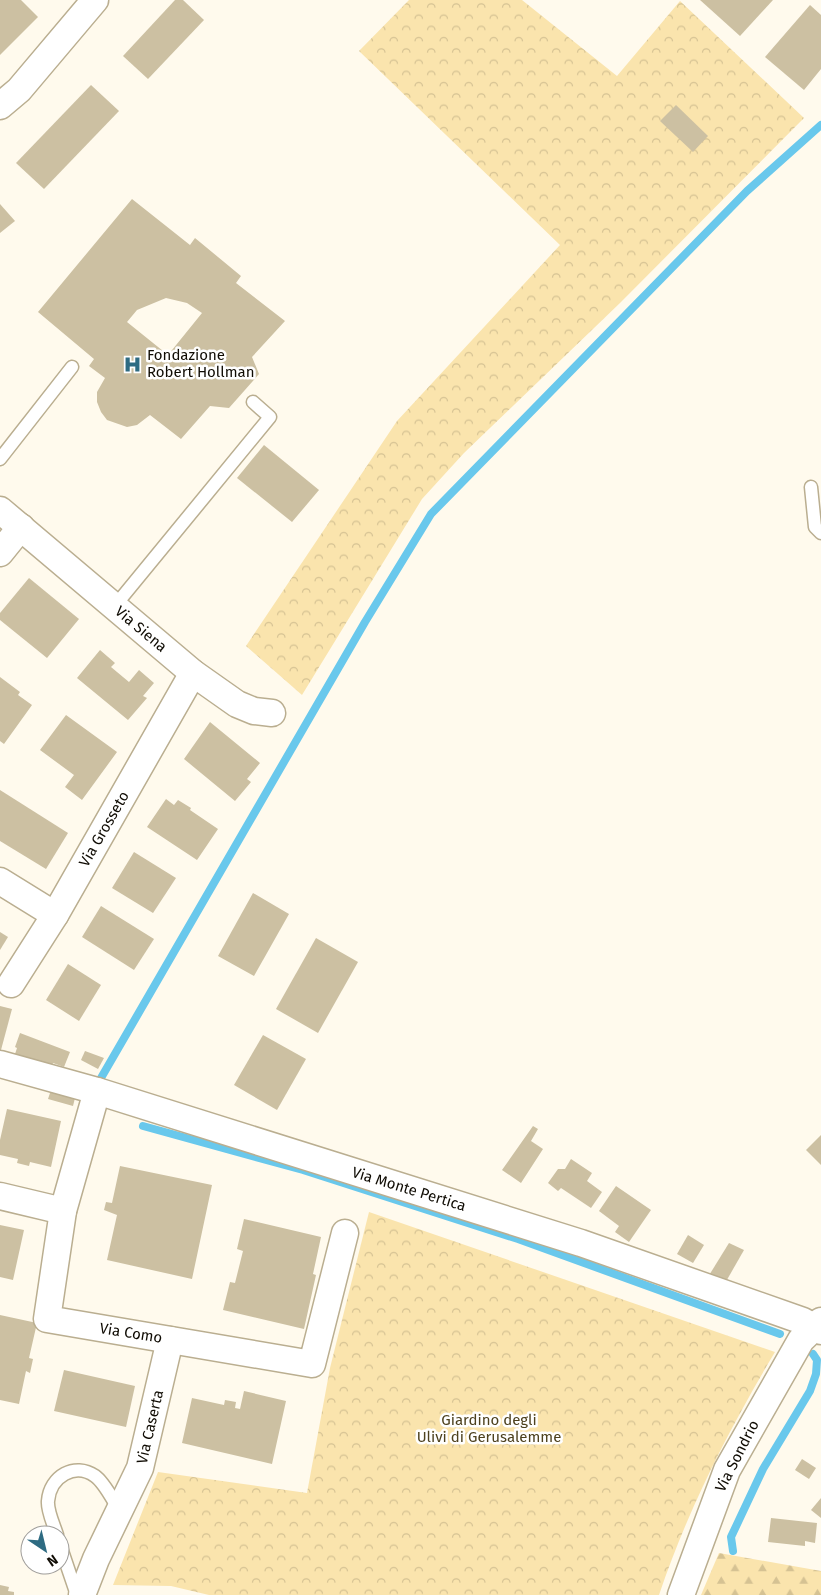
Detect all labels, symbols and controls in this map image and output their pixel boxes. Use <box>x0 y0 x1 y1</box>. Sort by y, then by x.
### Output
place label: Fondazione Robert Hollman <box>147 346 254 381</box>
hospital icon: Fondazione Robert Hollman <box>123 354 143 374</box>
street label: Via Siena <box>111 602 171 656</box>
street label: Via Grosseto <box>75 788 133 870</box>
street label: Via Monte Pertica <box>350 1163 468 1215</box>
street label: Via Como <box>98 1319 164 1347</box>
street label: Via Caserta <box>133 1388 167 1466</box>
park label: Giardino degli Ulivi di Gerusalemme <box>417 1411 561 1446</box>
street label: Via Sondrio <box>711 1417 763 1495</box>
north arrow <box>20 1525 70 1575</box>
text: N <box>43 1551 61 1570</box>

